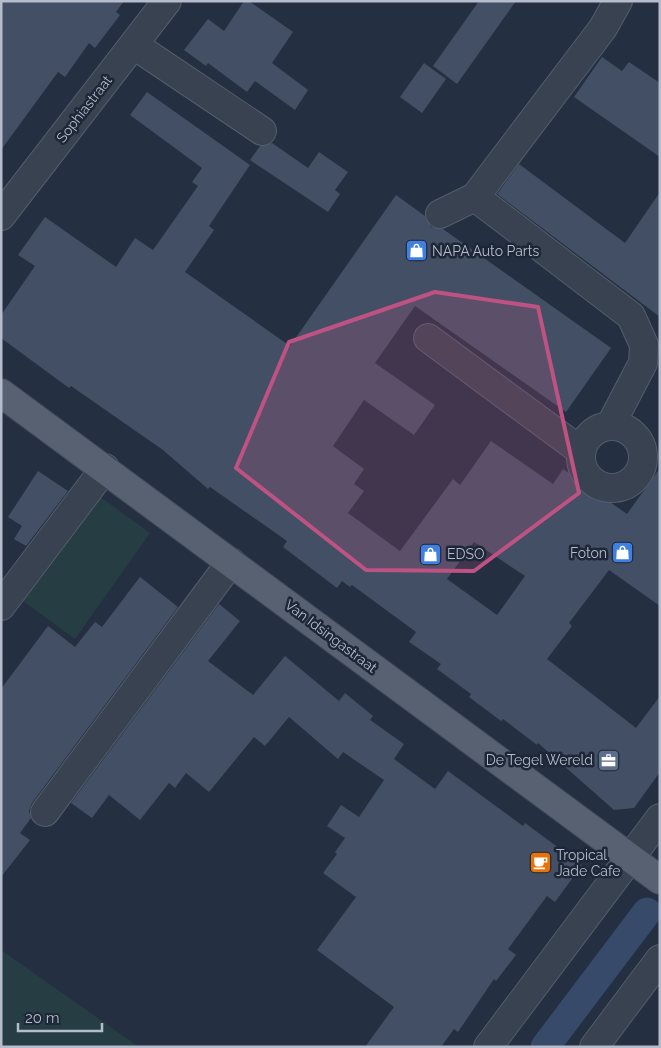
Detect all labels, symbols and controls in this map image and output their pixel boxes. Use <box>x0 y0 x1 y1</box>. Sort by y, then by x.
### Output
street label: Sophiastraat <box>53 72 115 146</box>
shop icon: NAPA Auto Parts <box>404 239 428 263</box>
place label: NAPA Auto Parts <box>432 243 539 259</box>
shop icon: Foton <box>611 541 635 565</box>
shop icon: EDSO <box>419 542 443 566</box>
place label: Foton <box>570 545 607 561</box>
place label: EDSO <box>447 546 485 562</box>
street label: Van Idsingastraat <box>282 596 380 676</box>
office icon: De Tegel Wereld <box>597 748 621 772</box>
place label: De Tegel Wereld <box>486 752 593 768</box>
place label: Tropical Jade Cafe <box>556 847 621 879</box>
cafe icon: Tropical Jade Cafe <box>528 851 552 875</box>
scale bar <box>18 1000 101 1032</box>
text: 20 m <box>25 1009 60 1027</box>

